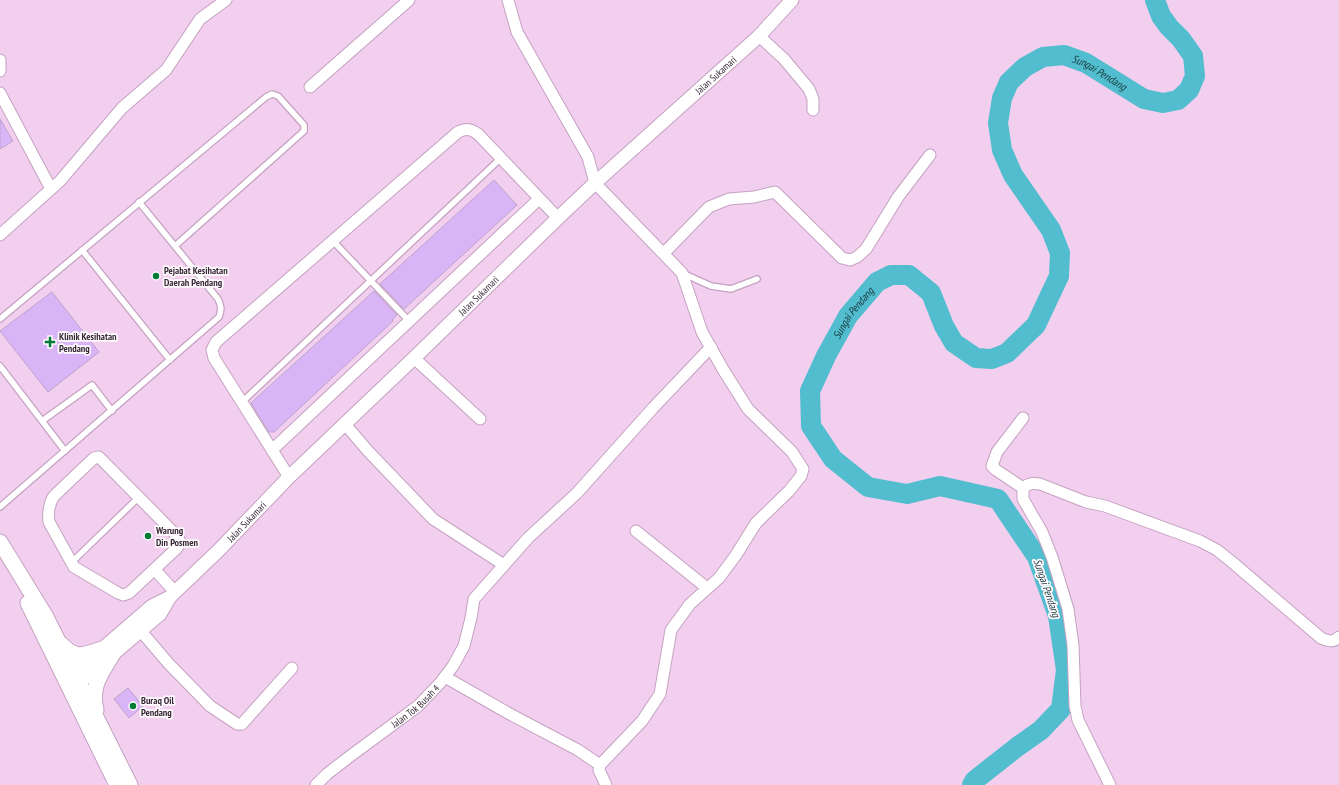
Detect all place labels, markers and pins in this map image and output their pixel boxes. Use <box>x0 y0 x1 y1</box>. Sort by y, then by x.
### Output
place label: Pejabat Kesihatan Daerah Pendang <box>164 264 228 289</box>
marker: Pejabat Kesihatan Daerah Pendang <box>151 271 161 281</box>
place label: Klinik Kesihatan Pendang <box>59 330 117 355</box>
marker: Klinik Kesihatan Pendang <box>44 336 56 348</box>
place label: Warung Din Posmen <box>155 524 198 549</box>
marker: Warung Din Posmen <box>143 531 153 541</box>
place label: Buraq Oil Pendang <box>141 694 175 719</box>
marker: Buraq Oil Pendang <box>128 701 138 711</box>

